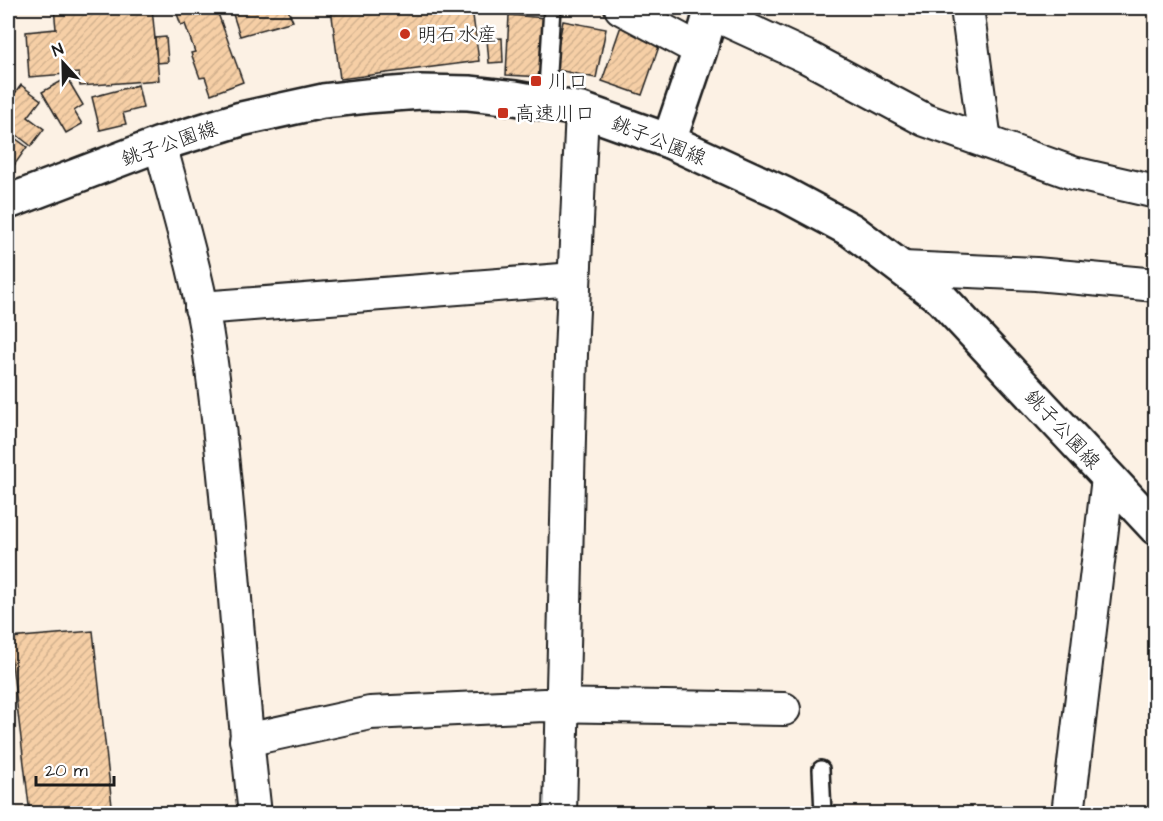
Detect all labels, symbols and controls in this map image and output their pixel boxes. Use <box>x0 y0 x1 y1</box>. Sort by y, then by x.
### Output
place label: 明石水産 <box>417 21 497 49</box>
marker: 明石水産 <box>398 27 412 41</box>
north arrow <box>33 33 93 93</box>
text: N <box>49 38 67 62</box>
place label: 川口 <box>548 68 588 96</box>
marker: 川口 <box>529 74 543 88</box>
place label: 高速川口 <box>515 100 595 128</box>
marker: 高速川口 <box>496 106 510 120</box>
street label: 銚子公園線 <box>607 109 710 173</box>
street label: 銚子公園線 <box>117 114 221 173</box>
street label: 銚子公園線 <box>1018 384 1107 476</box>
scale bar <box>36 749 114 787</box>
text: 20 m <box>45 758 88 783</box>

